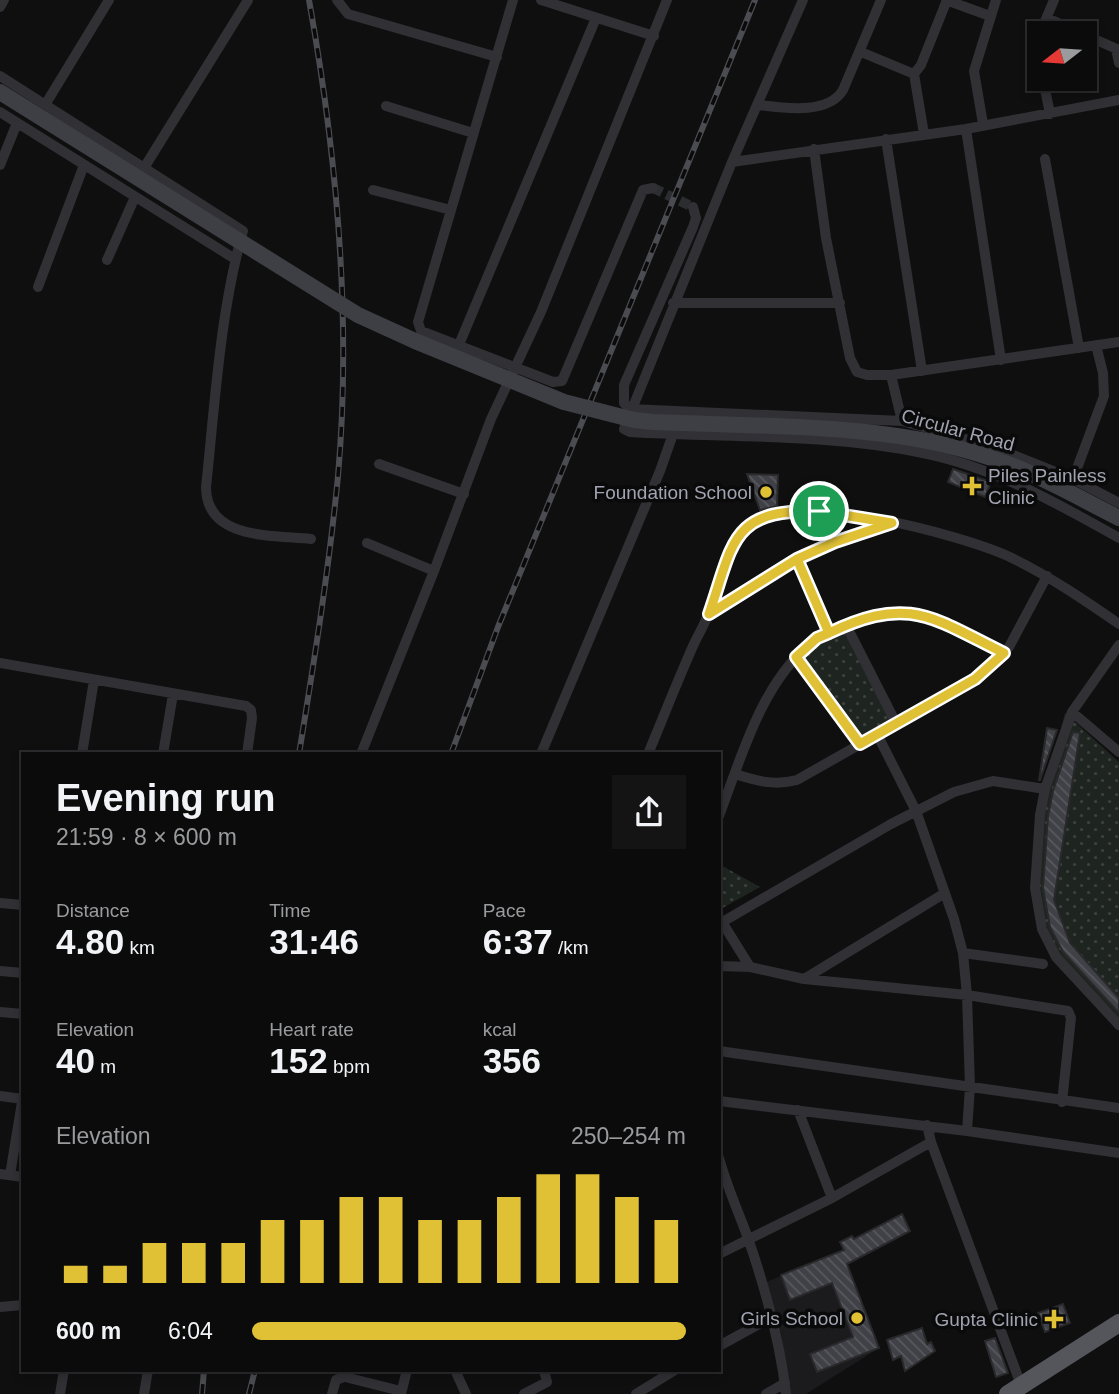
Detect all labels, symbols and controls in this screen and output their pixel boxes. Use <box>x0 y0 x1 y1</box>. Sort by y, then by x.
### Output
north arrow <box>1027 21 1097 91</box>
map controls <box>1027 21 1097 91</box>
street label: Circular Road <box>899 405 1017 455</box>
place label: Piles Painless Clinic <box>988 465 1106 508</box>
marker: Piles Painless Clinic <box>962 476 982 496</box>
pin <box>789 481 849 541</box>
place label: Foundation School <box>594 482 752 503</box>
marker: Foundation School <box>758 484 774 500</box>
icon: arrive <box>800 492 838 530</box>
button: share <box>612 775 686 849</box>
text: Evening run <box>56 777 276 819</box>
text: 21:59 · 8 × 600 m <box>56 824 237 850</box>
text: Distance <box>56 900 130 921</box>
text: Time <box>269 900 311 921</box>
text: Pace <box>483 900 526 921</box>
text: 4.80 <box>56 922 124 961</box>
text: 31:46 <box>269 922 359 961</box>
text: 6:37 <box>483 922 553 961</box>
text: km <box>124 937 155 958</box>
text: /km <box>553 937 589 958</box>
text: Elevation <box>56 1019 134 1040</box>
text: Heart rate <box>269 1019 354 1040</box>
text: kcal <box>483 1019 516 1040</box>
text: 40 <box>56 1041 95 1080</box>
text: 152 <box>269 1041 328 1080</box>
text: 356 <box>483 1041 541 1080</box>
text: m <box>95 1056 116 1077</box>
text: bpm <box>328 1056 370 1077</box>
text: Elevation <box>56 1123 151 1149</box>
text: 250–254 m <box>571 1123 686 1149</box>
place label: Girls School <box>741 1308 843 1329</box>
place label: Gupta Clinic <box>935 1309 1038 1330</box>
marker: Gupta Clinic <box>1044 1309 1064 1329</box>
marker: Girls School <box>849 1310 865 1326</box>
text: 600 m <box>56 1318 121 1344</box>
text: 6:04 <box>168 1318 213 1344</box>

